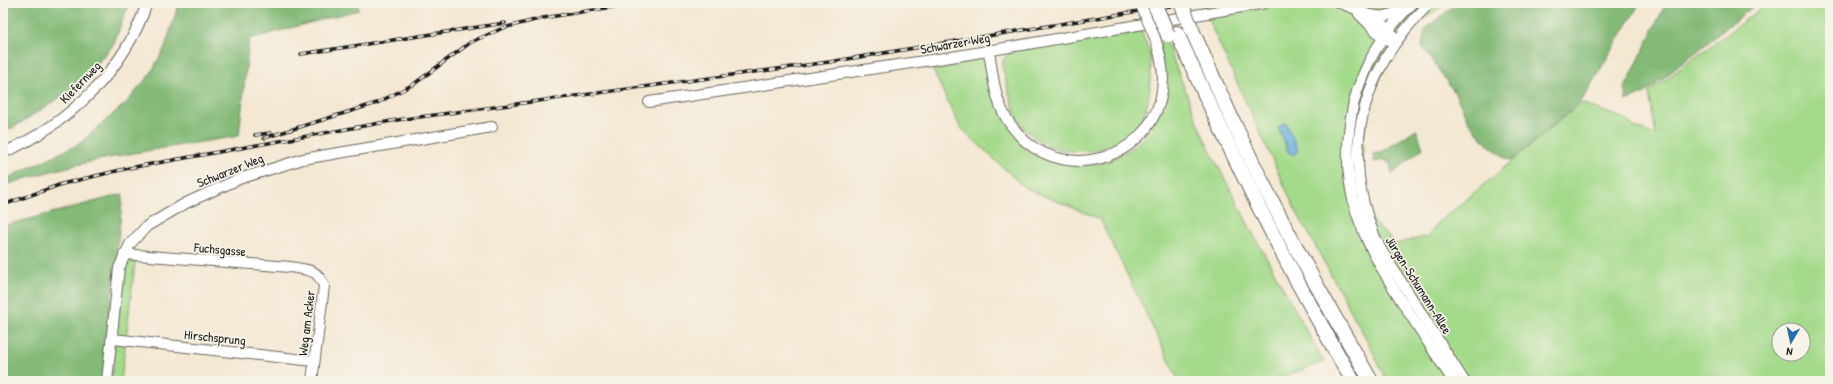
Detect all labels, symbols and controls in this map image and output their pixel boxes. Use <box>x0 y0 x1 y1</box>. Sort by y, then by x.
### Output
street label: Schwarzer Weg <box>919 28 991 58</box>
street label: Kiefernweg <box>55 57 105 107</box>
street label: Schwarzer Weg <box>194 148 266 192</box>
street label: Jürgen-Schumann-Allee <box>1382 233 1456 337</box>
street label: Fuchsgasse <box>192 238 247 260</box>
street label: Weg am Acker <box>293 289 319 357</box>
north arrow <box>1771 322 1811 362</box>
street label: Hirschsprung <box>183 325 247 349</box>
text: N <box>1785 344 1793 359</box>

